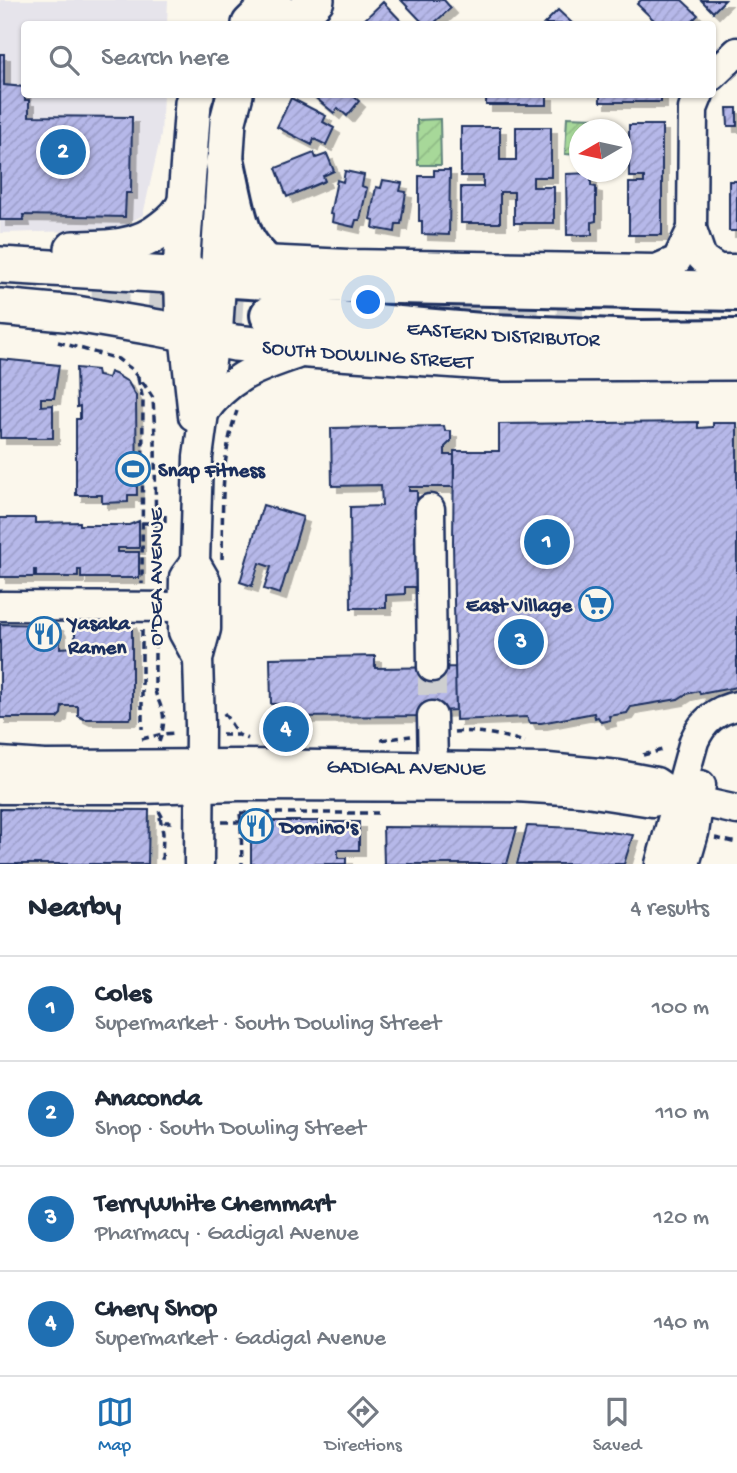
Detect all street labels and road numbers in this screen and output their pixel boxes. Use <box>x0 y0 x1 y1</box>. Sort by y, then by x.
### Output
street label: EASTERN DISTRIBUTOR <box>405 318 601 354</box>
street label: SOUTH DOWLING STREET <box>261 337 475 377</box>
street label: O'DEA AVENUE <box>146 507 171 646</box>
street label: GADIGAL AVENUE <box>326 756 486 783</box>

